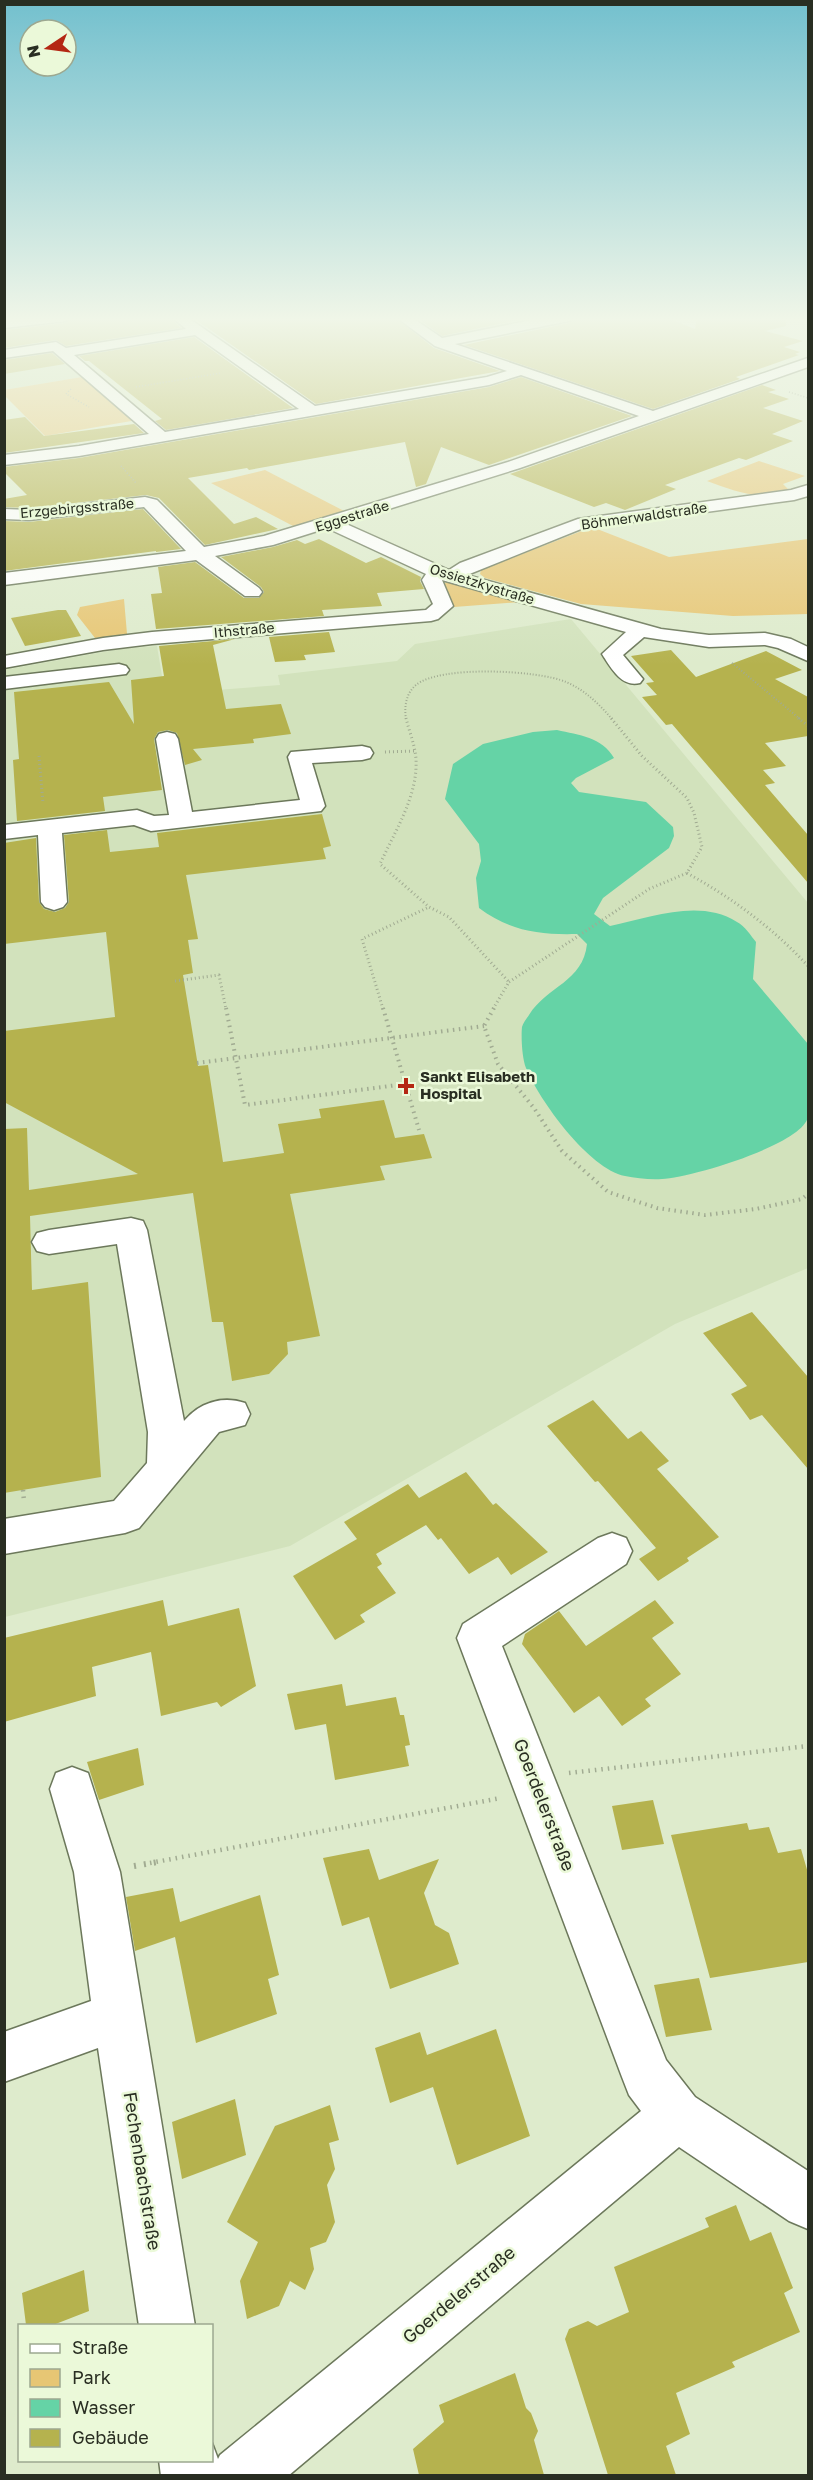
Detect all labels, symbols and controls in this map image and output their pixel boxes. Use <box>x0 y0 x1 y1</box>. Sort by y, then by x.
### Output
north arrow <box>18 18 78 78</box>
text: N <box>22 43 44 60</box>
street label: Erzgebirgsstraße <box>19 494 135 521</box>
street label: Eggestraße <box>313 496 391 535</box>
street label: Böhmerwaldstraße <box>580 498 708 533</box>
street label: Ossietzkystraße <box>428 560 537 608</box>
street label: Ithstraße <box>213 618 275 641</box>
place label: Sankt Elisabeth Hospital <box>420 1067 535 1102</box>
marker: Sankt Elisabeth Hospital <box>397 1077 415 1095</box>
street label: Goerdelerstraße <box>510 1735 580 1874</box>
street label: Fechenbachstraße <box>120 2090 166 2252</box>
street label: Goerdelerstraße <box>398 2241 519 2348</box>
legend <box>18 2324 213 2462</box>
text: Straße <box>72 2336 128 2358</box>
text: Park <box>72 2366 111 2388</box>
text: Wasser <box>72 2396 135 2418</box>
text: Gebäude <box>72 2426 149 2448</box>

